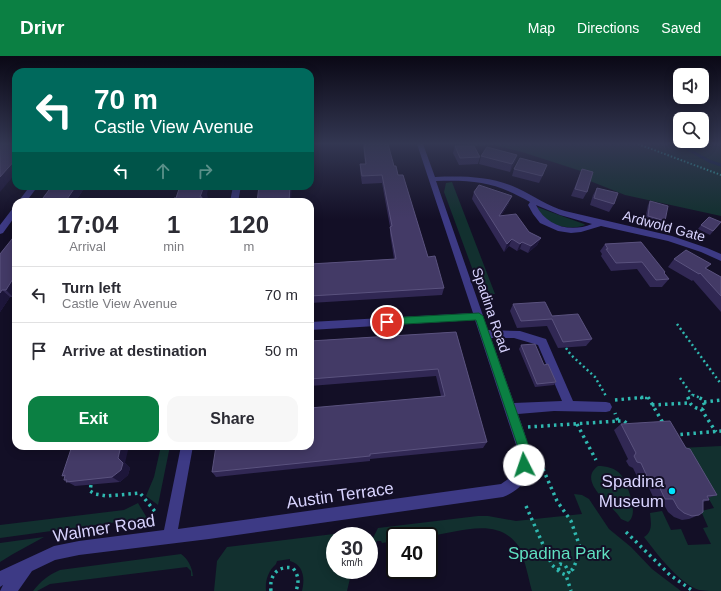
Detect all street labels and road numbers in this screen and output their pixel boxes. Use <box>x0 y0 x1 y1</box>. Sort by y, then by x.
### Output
street label: Ardwold Gate <box>621 207 707 245</box>
street label: Spadina Road <box>469 265 513 355</box>
street label: Austin Terrace <box>285 479 395 512</box>
street label: Walmer Road <box>52 511 157 546</box>

